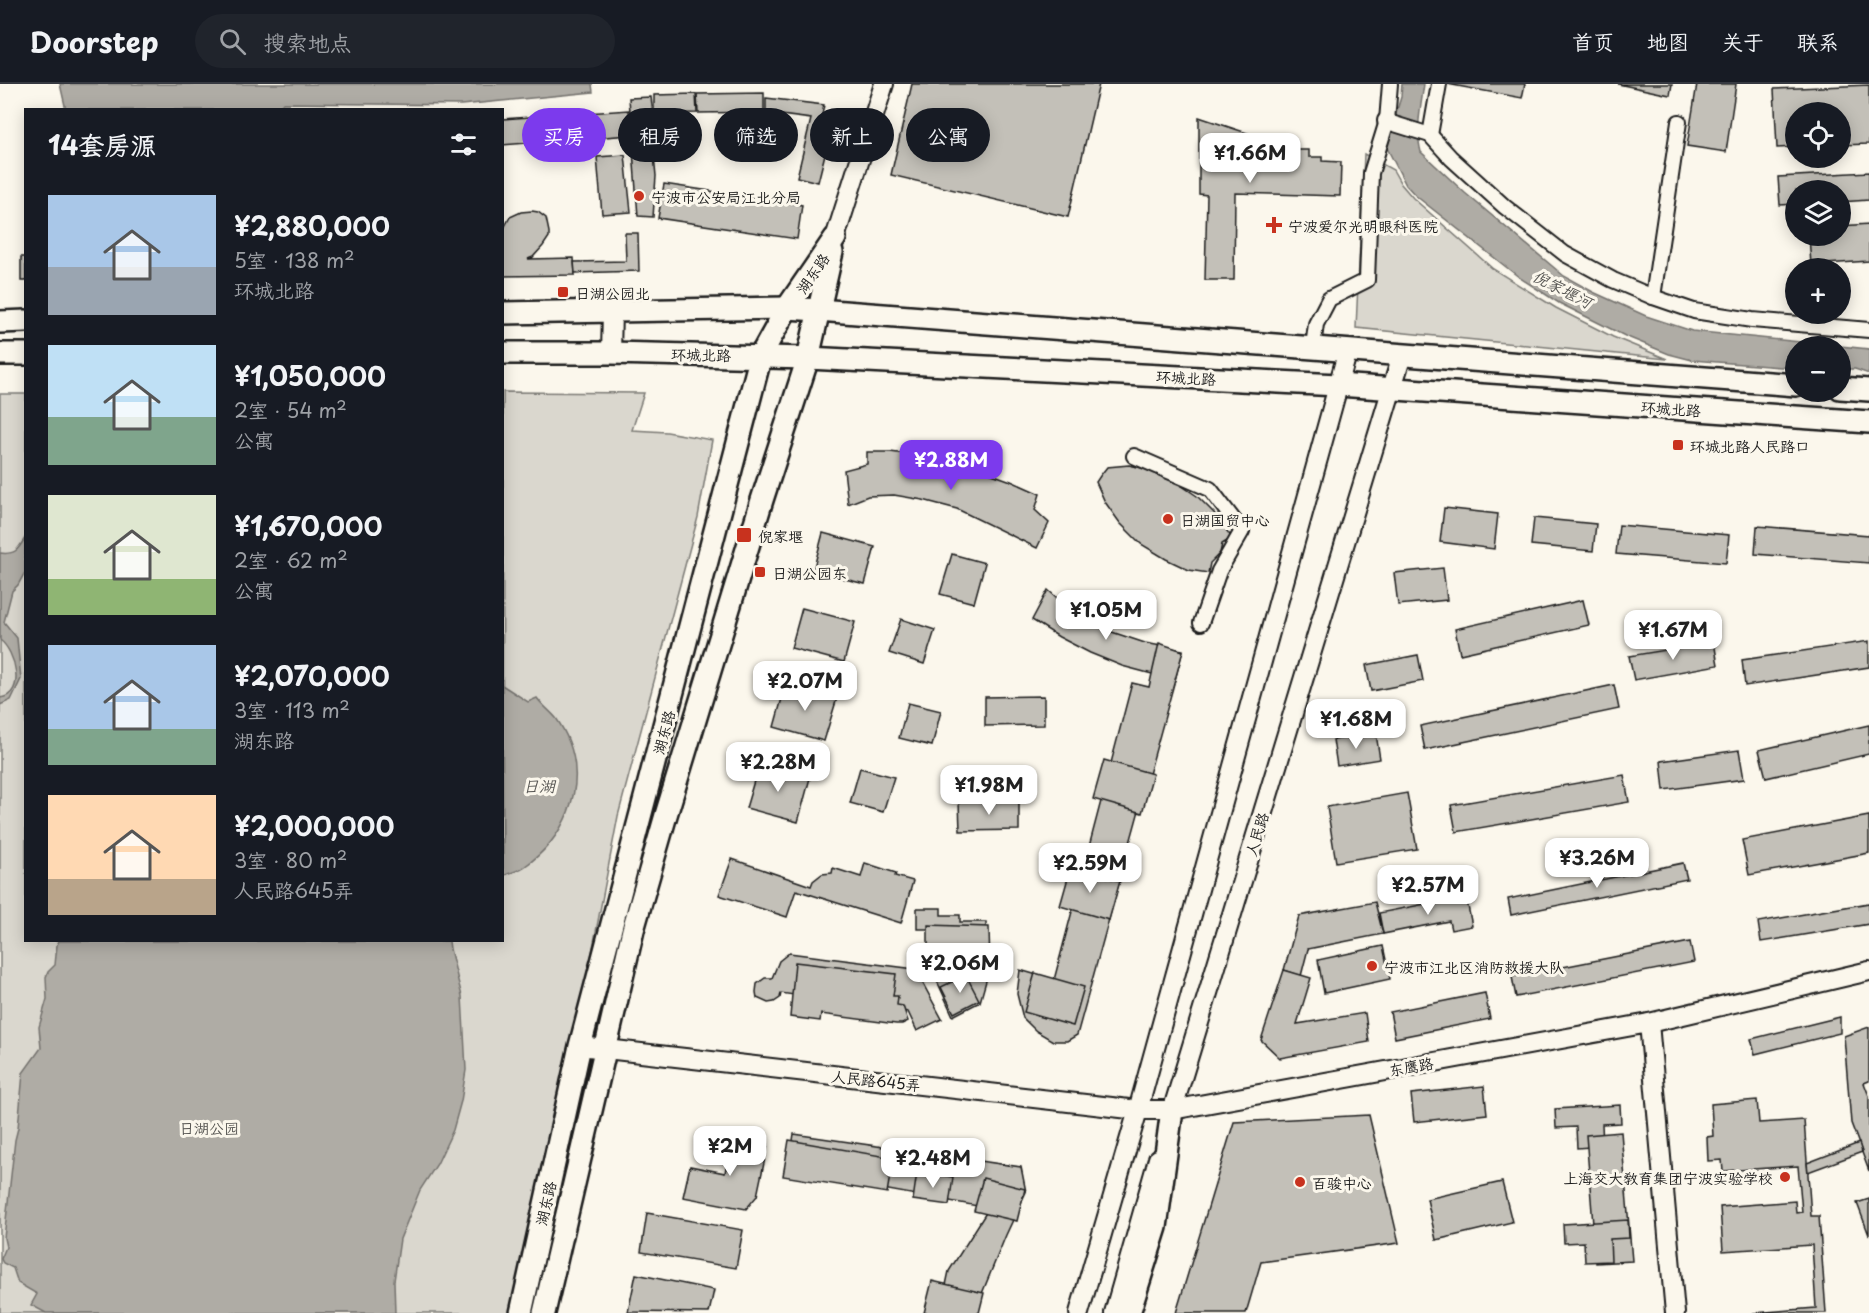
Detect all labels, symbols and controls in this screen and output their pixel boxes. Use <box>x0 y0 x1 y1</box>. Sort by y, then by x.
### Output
search box <box>195 14 615 68</box>
text: Doorstep <box>30 20 159 63</box>
icon: search <box>216 25 249 58</box>
text: 搜索地点 <box>264 25 352 58</box>
text: 首页 <box>1572 25 1614 57</box>
text: 地图 <box>1647 25 1689 57</box>
text: 关于 <box>1722 25 1764 57</box>
text: 联系 <box>1797 25 1839 57</box>
map controls <box>1785 102 1851 402</box>
button: locate <box>1785 102 1851 168</box>
chip: 买房 <box>522 108 606 162</box>
chip: 租房 <box>618 108 702 162</box>
chip: 筛选 <box>714 108 798 162</box>
chip: 新上 <box>810 108 894 162</box>
chip: 公寓 <box>906 108 990 162</box>
text: 14套房源 <box>48 125 156 164</box>
icon: filters <box>447 128 480 161</box>
pin: ¥1.66M <box>1201 133 1299 184</box>
text: ¥1.66M <box>1214 137 1286 167</box>
button: layers <box>1785 180 1851 246</box>
place label: 宁波市公安局江北分局 <box>651 185 801 208</box>
marker: 宁波市公安局江北分局 <box>632 189 646 203</box>
text: ¥2,880,000 <box>234 206 390 245</box>
place label: 宁波爱尔光明眼科医院 <box>1288 214 1438 237</box>
marker: 宁波爱尔光明眼科医院 <box>1265 216 1283 234</box>
icon: home <box>96 219 168 291</box>
text: 5室 · 138 m² <box>234 245 354 275</box>
street label: 湖东路 <box>790 248 834 298</box>
button: + <box>1785 258 1851 324</box>
water label: 倪家堰河 <box>1529 263 1600 315</box>
text: 环城北路 <box>234 275 314 305</box>
place label: 日湖公园北 <box>575 281 650 304</box>
marker: 日湖公园北 <box>556 285 570 299</box>
button: − <box>1785 336 1851 402</box>
street label: 环城北路 <box>671 342 731 366</box>
text: ¥1,050,000 <box>234 356 386 395</box>
street label: 环城北路 <box>1155 364 1217 390</box>
icon: home <box>96 369 168 441</box>
street label: 环城北路 <box>1640 394 1702 422</box>
text: 2室 · 54 m² <box>234 395 347 425</box>
text: 公寓 <box>234 425 274 455</box>
place label: 环城北路人民路口 <box>1690 434 1810 457</box>
marker: 环城北路人民路口 <box>1671 438 1685 452</box>
pin: ¥2.88M <box>902 440 1000 491</box>
text: ¥2.88M <box>914 444 988 474</box>
text: ¥1,670,000 <box>234 506 382 545</box>
place label: 日湖国贸中心 <box>1180 508 1270 531</box>
marker: 日湖国贸中心 <box>1161 512 1175 526</box>
icon: home <box>96 519 168 591</box>
place label: 倪家堰 <box>758 524 803 547</box>
marker: 倪家堰 <box>735 526 753 544</box>
text: 2室 · 62 m² <box>234 545 348 575</box>
place label: 日湖公园东 <box>772 561 847 584</box>
marker: 日湖公园东 <box>753 565 767 579</box>
text: 公寓 <box>234 575 274 605</box>
pin: ¥1.05M <box>1057 590 1155 641</box>
text: ¥1.05M <box>1070 594 1142 624</box>
pin: ¥1.67M <box>1624 610 1722 661</box>
text: ¥1.67M <box>1638 614 1708 644</box>
text: ¥2,070,000 <box>234 656 390 695</box>
pin: ¥2.07M <box>756 661 854 712</box>
text: ¥2.07M <box>767 665 843 695</box>
icon: home <box>96 669 168 741</box>
text: 3室 · 113 m² <box>234 695 350 725</box>
pin: ¥1.68M <box>1307 699 1405 750</box>
text: ¥1.68M <box>1320 703 1392 733</box>
street label: 湖东路 <box>646 707 680 757</box>
text: 湖东路 <box>234 725 294 755</box>
pin: ¥2.28M <box>729 742 827 793</box>
text: ¥2.28M <box>740 746 816 776</box>
pin: ¥1.98M <box>940 765 1038 816</box>
text: ¥1.98M <box>954 769 1024 799</box>
water label: 日湖 <box>523 773 557 797</box>
text: ¥2,000,000 <box>234 806 394 845</box>
street label: 人民路 <box>1238 809 1274 859</box>
icon: home <box>96 819 168 891</box>
pin: ¥3.26M <box>1548 838 1646 889</box>
text: ¥3.26M <box>1559 842 1635 872</box>
pin: ¥2.59M <box>1041 843 1139 894</box>
text: 3室 · 80 m² <box>234 845 347 875</box>
text: ¥2.59M <box>1053 847 1127 877</box>
pin: ¥2.57M <box>1379 865 1477 916</box>
text: ¥2.57M <box>1391 869 1465 899</box>
text: 人民路645弄 <box>234 875 354 905</box>
pin: ¥2.06M <box>911 943 1009 994</box>
text: ¥2.06M <box>920 947 1000 977</box>
place label: 宁波市江北区消防救援大队 <box>1384 955 1564 978</box>
marker: 宁波市江北区消防救援大队 <box>1365 959 1379 973</box>
street label: 东鹰路 <box>1387 1051 1435 1081</box>
street label: 人民路645弄 <box>830 1064 922 1096</box>
park label: 日湖公园 <box>179 1116 239 1139</box>
pin: ¥2M <box>701 1126 759 1177</box>
text: ¥2M <box>707 1130 753 1160</box>
pin: ¥2.48M <box>884 1138 982 1189</box>
text: ¥2.48M <box>895 1142 971 1172</box>
place label: 上海交大教育集团宁波实验学校 <box>1563 1166 1773 1189</box>
marker: 上海交大教育集团宁波实验学校 <box>1778 1170 1792 1184</box>
place label: 百骏中心 <box>1312 1171 1372 1194</box>
marker: 百骏中心 <box>1293 1175 1307 1189</box>
street label: 湖东路 <box>529 1178 561 1228</box>

